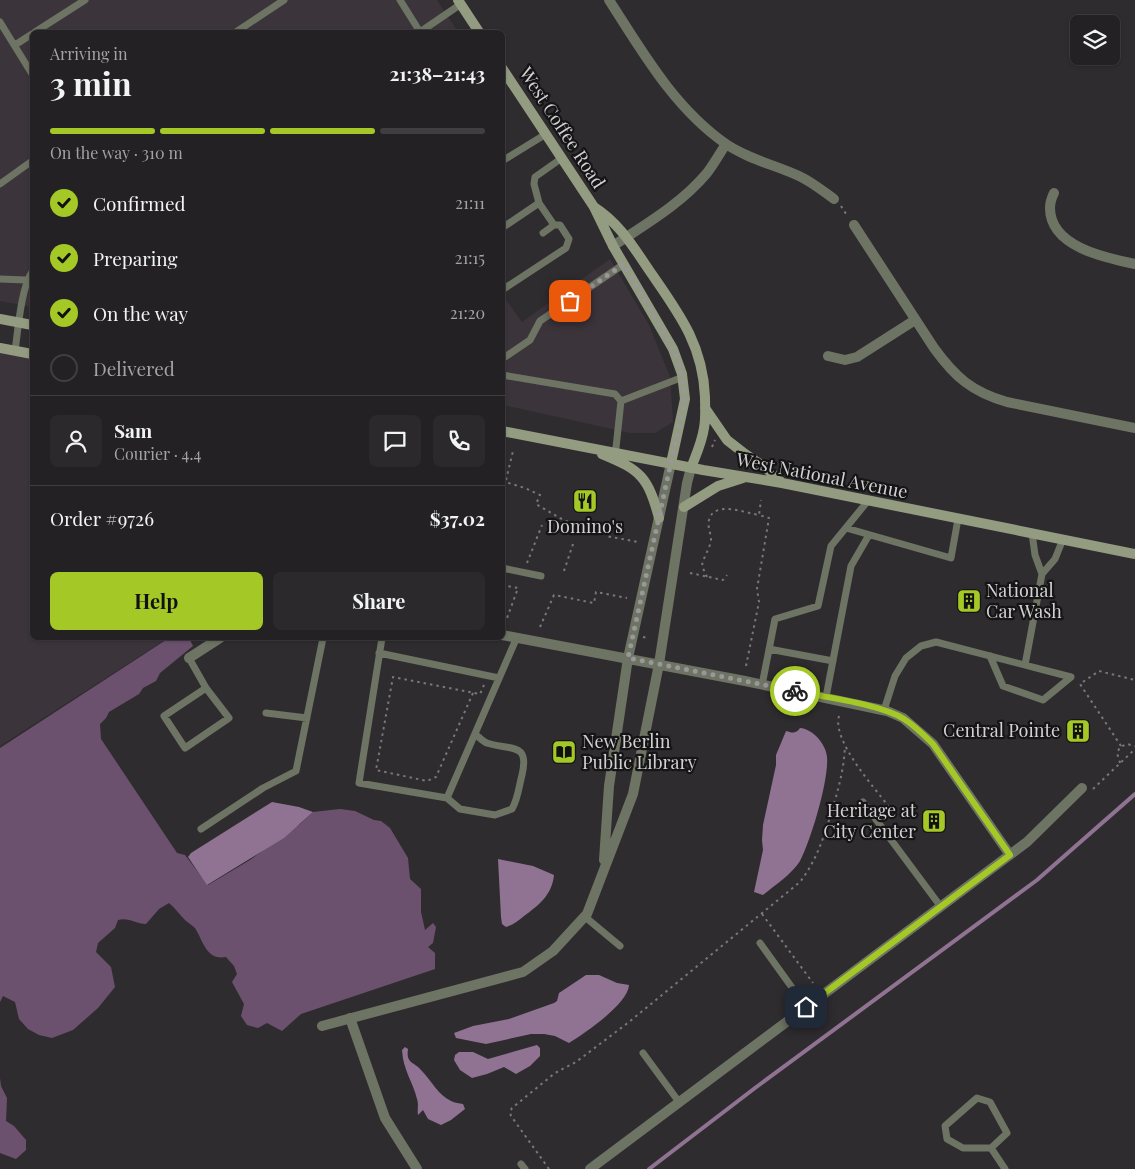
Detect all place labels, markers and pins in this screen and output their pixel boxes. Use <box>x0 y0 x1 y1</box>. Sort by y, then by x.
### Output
pin <box>549 280 591 322</box>
restaurant icon: Domino's <box>572 488 598 514</box>
place label: Domino's <box>547 514 623 538</box>
place label: National Car Wash <box>986 578 1062 623</box>
building icon: National Car Wash <box>956 588 982 614</box>
place label: Central Pointe <box>943 718 1060 742</box>
building icon: Central Pointe <box>1065 718 1091 744</box>
place label: New Berlin Public Library <box>582 729 697 774</box>
library icon: New Berlin Public Library <box>551 739 577 765</box>
place label: Heritage at City Center <box>823 798 917 843</box>
building icon: Heritage at City Center <box>921 808 947 834</box>
pin <box>785 986 827 1028</box>

